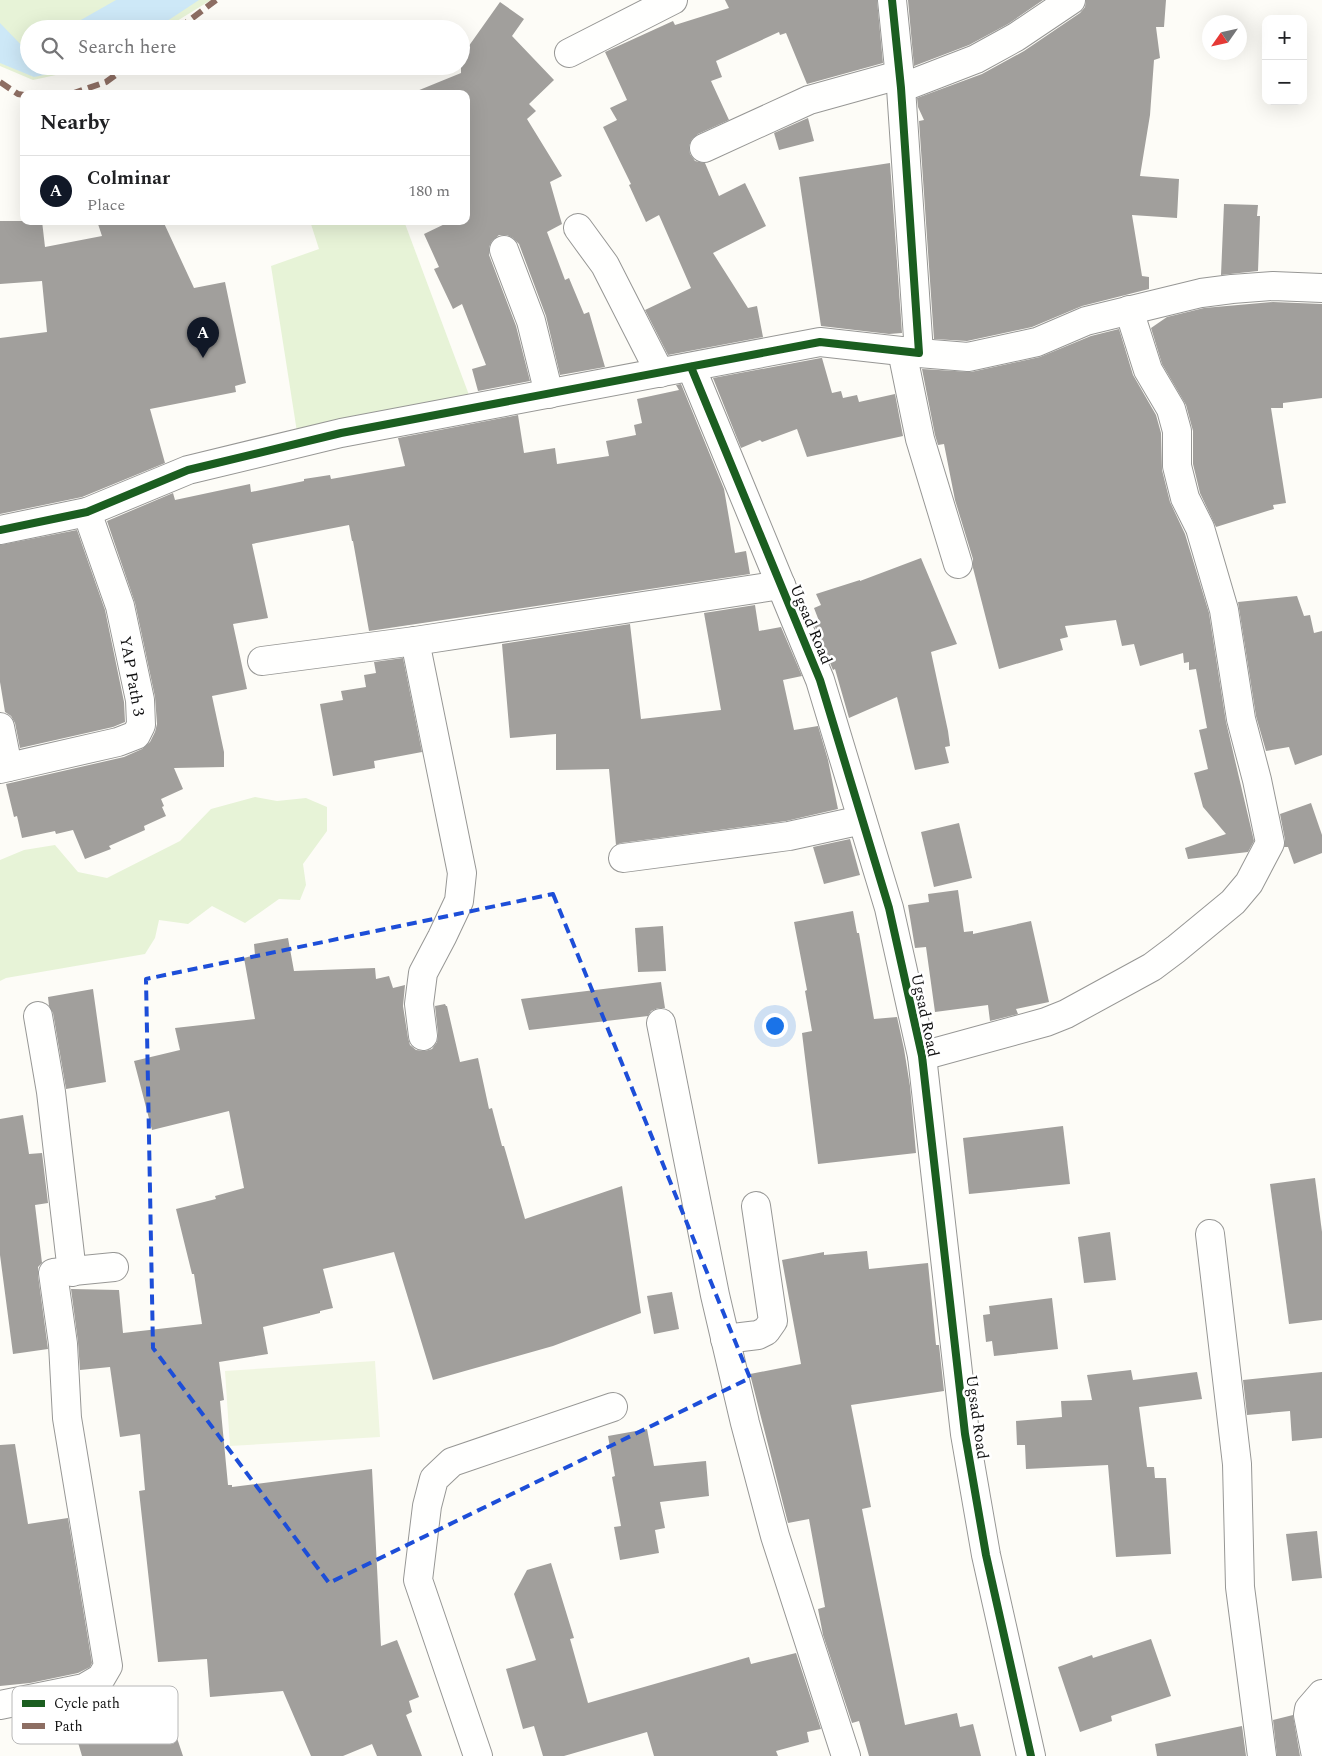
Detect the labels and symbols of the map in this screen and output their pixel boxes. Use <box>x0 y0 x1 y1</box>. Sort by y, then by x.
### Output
north arrow <box>1202 15 1247 60</box>
pin: A <box>187 317 219 358</box>
street label: Ugsad Road <box>783 581 839 668</box>
street label: YAP Path 3 <box>113 634 151 718</box>
street label: Ugsad Road <box>904 971 946 1059</box>
your location <box>762 1013 788 1039</box>
street label: Ugsad Road <box>959 1373 995 1461</box>
legend <box>12 1686 178 1744</box>
text: Cycle path <box>54 1693 120 1714</box>
text: Path <box>54 1716 83 1737</box>

